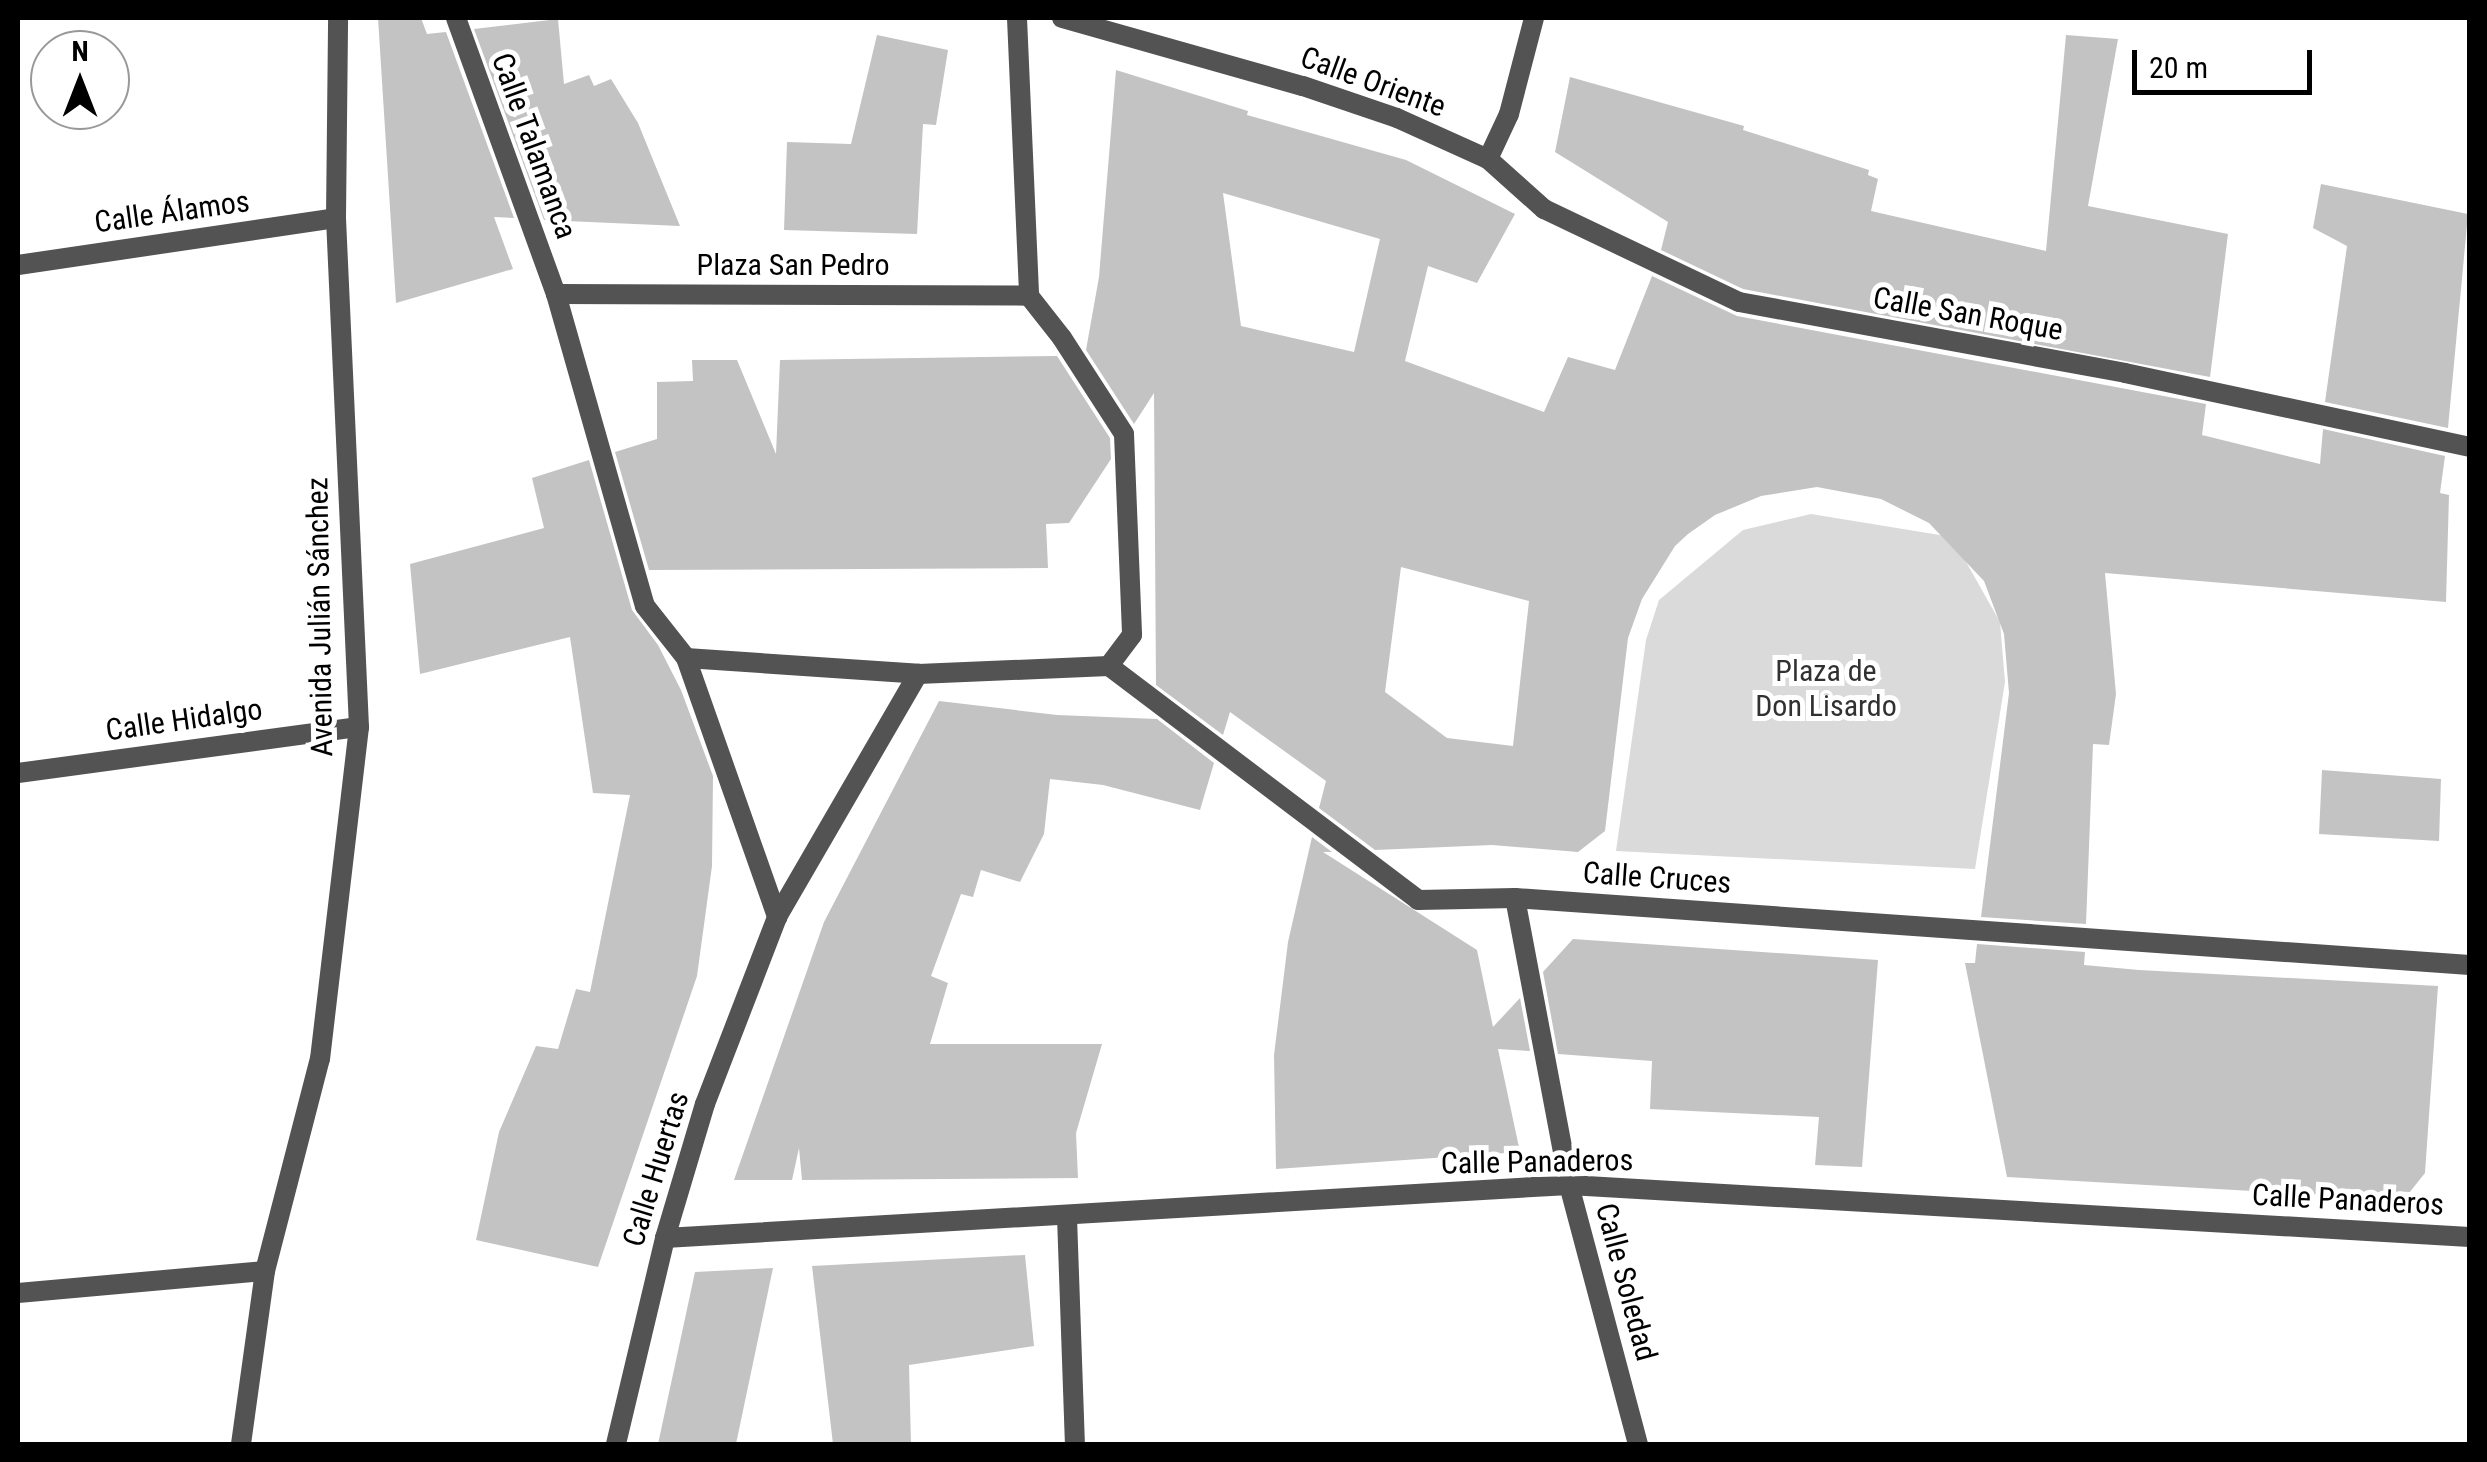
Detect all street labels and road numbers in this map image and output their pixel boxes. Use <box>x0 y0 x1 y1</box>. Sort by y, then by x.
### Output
street label: Calle Oriente <box>1296 39 1450 125</box>
street label: Calle Talamanca <box>484 48 584 244</box>
street label: Calle Álamos <box>92 183 252 241</box>
street label: Plaza San Pedro <box>697 247 889 283</box>
street label: Calle San Roque <box>1870 280 2066 348</box>
street label: Avenida Julián Sánchez <box>300 477 340 757</box>
street label: Calle Hidalgo <box>103 691 265 749</box>
street label: Calle Cruces <box>1582 855 1732 901</box>
street label: Calle Huertas <box>615 1087 697 1251</box>
street label: Calle Panaderos <box>1441 1142 1633 1182</box>
street label: Calle Panaderos <box>2251 1177 2445 1223</box>
street label: Calle Soledad <box>1588 1199 1664 1365</box>

